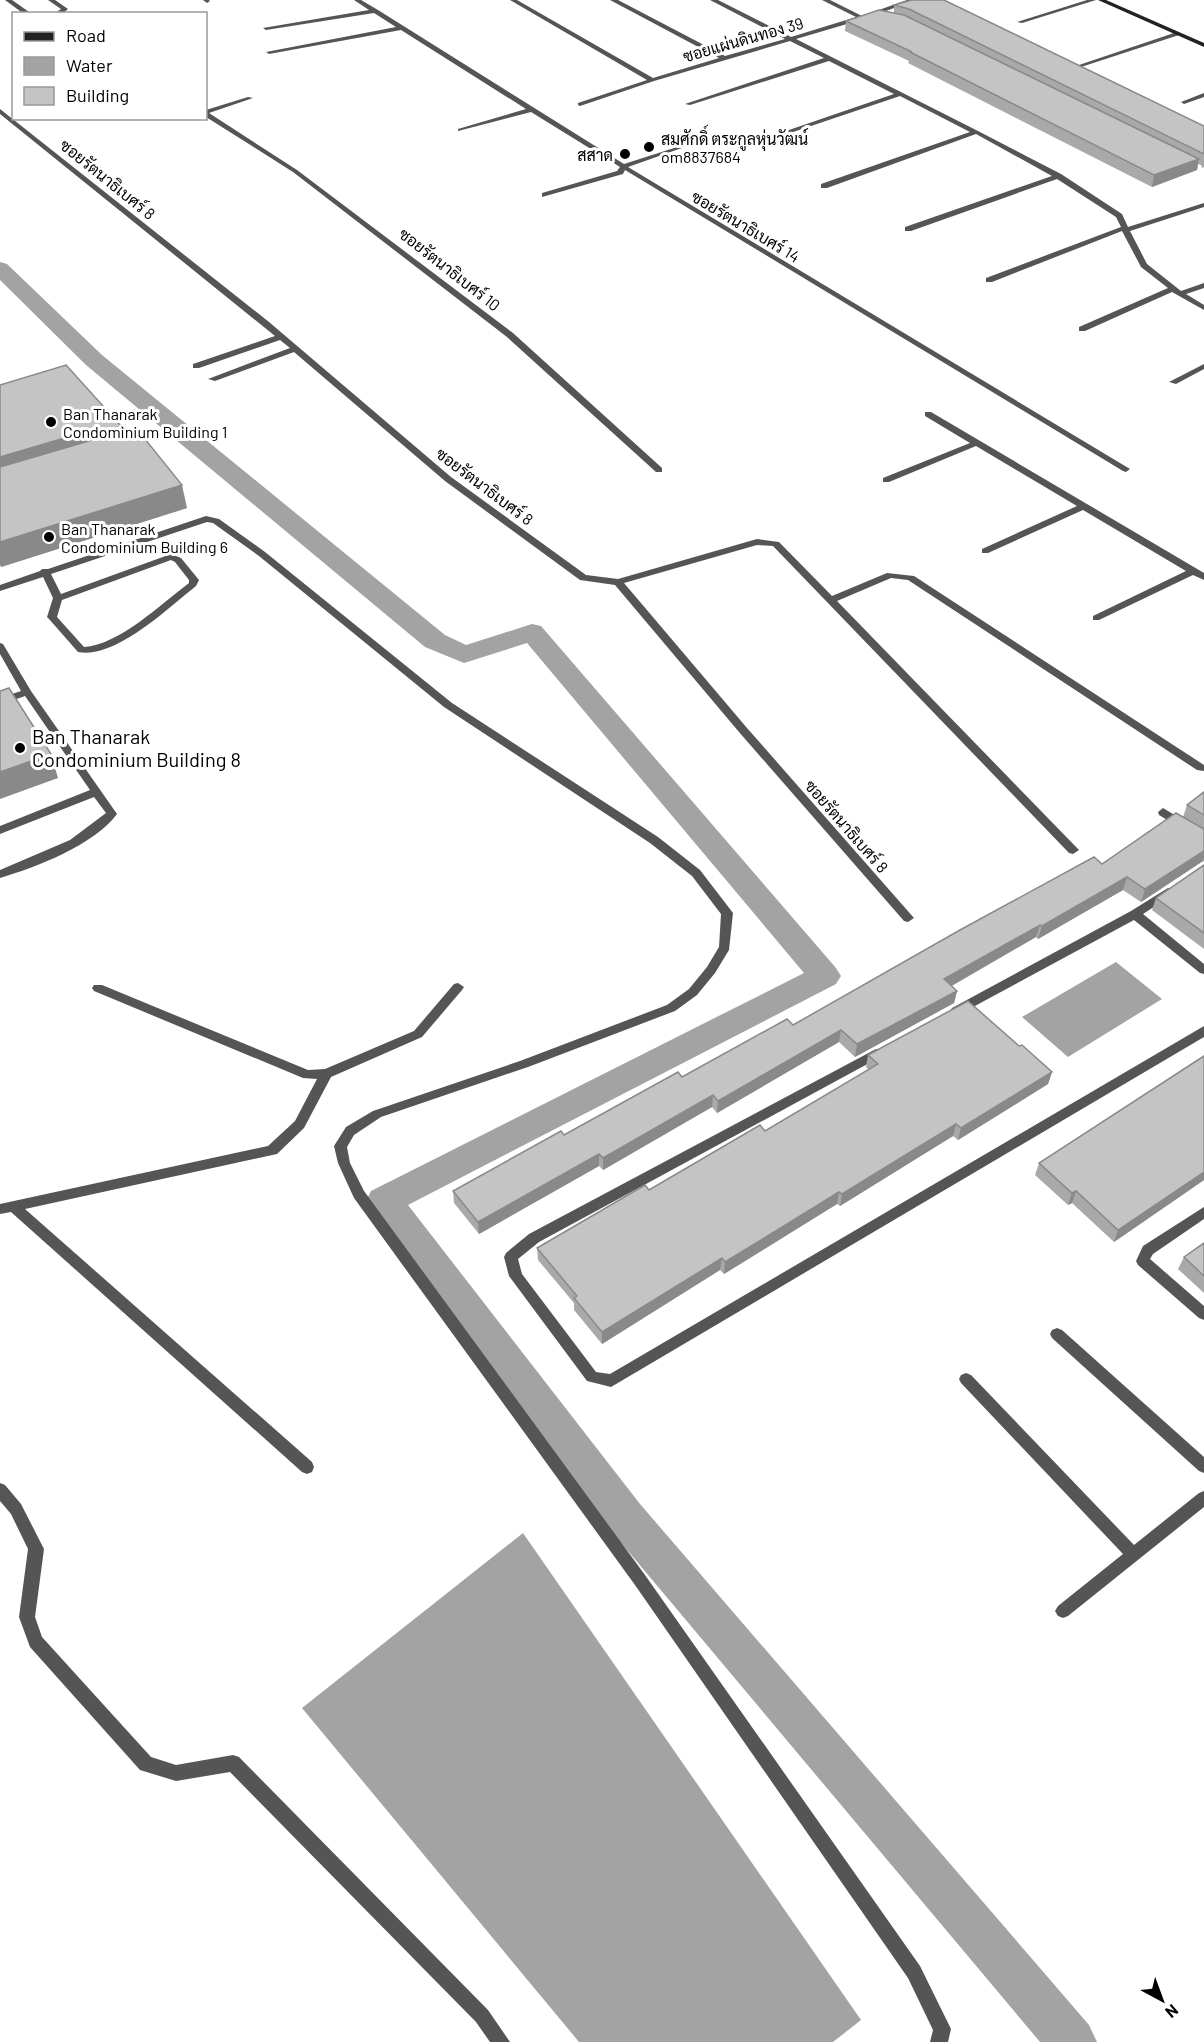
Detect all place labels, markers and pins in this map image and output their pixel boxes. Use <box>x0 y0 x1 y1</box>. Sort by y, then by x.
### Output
place label: สมศักดิ์ ตระกูลหุ่นวัฒน์ om8837684 <box>661 124 808 166</box>
marker: สมศักดิ์ ตระกูลหุ่นวัฒน์ om8837684 <box>642 140 656 154</box>
place label: สสาด <box>577 145 613 164</box>
marker: สสาด <box>618 147 632 161</box>
place label: Ban Thanarak Condominium Building 1 <box>63 404 227 441</box>
marker: Ban Thanarak Condominium Building 1 <box>44 415 58 429</box>
place label: Ban Thanarak Condominium Building 6 <box>61 519 228 556</box>
marker: Ban Thanarak Condominium Building 6 <box>42 530 56 544</box>
place label: Ban Thanarak Condominium Building 8 <box>32 724 241 771</box>
marker: Ban Thanarak Condominium Building 8 <box>13 741 27 755</box>

